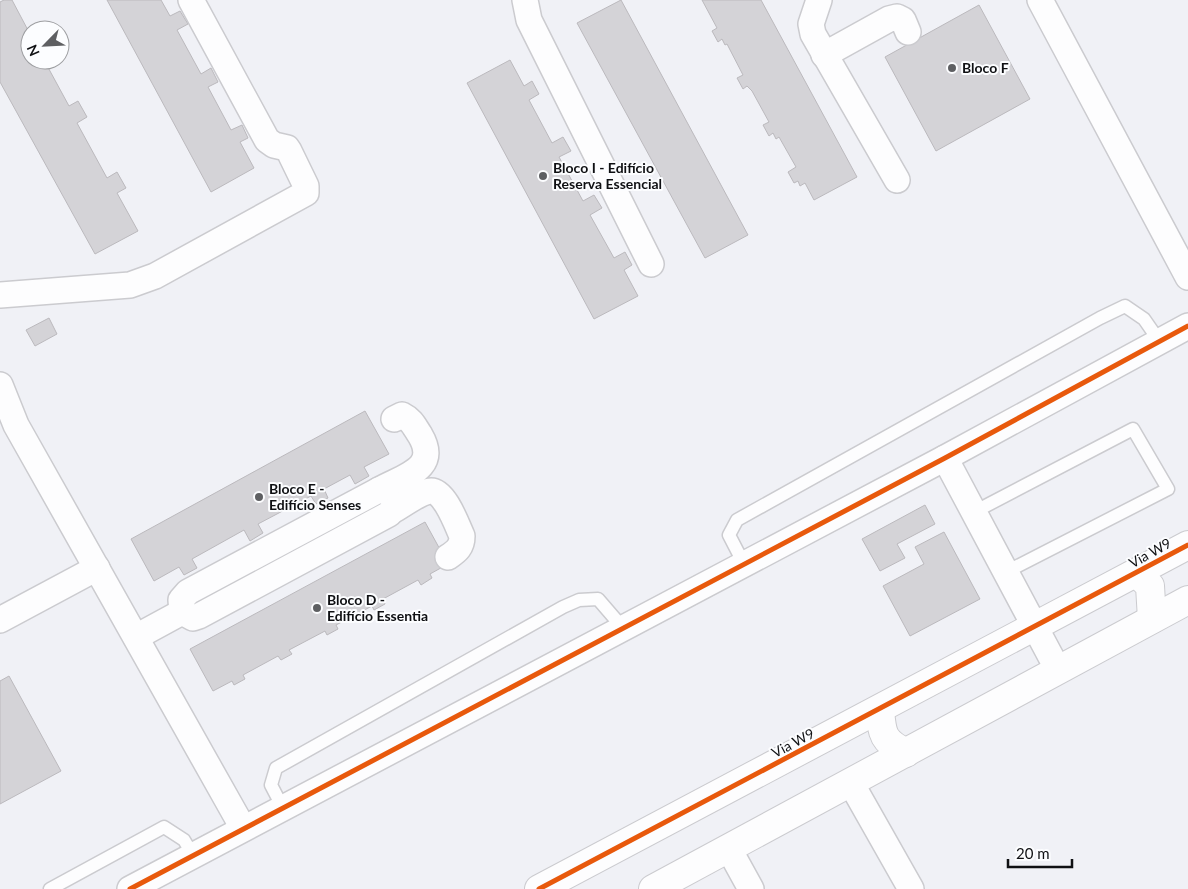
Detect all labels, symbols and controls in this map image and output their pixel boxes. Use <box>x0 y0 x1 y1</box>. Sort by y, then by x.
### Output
north arrow <box>20 20 70 70</box>
text: N <box>23 42 43 59</box>
place label: Bloco F <box>962 59 1009 76</box>
marker: Bloco F <box>946 62 958 74</box>
place label: Bloco I - Edifício Reserva Essencial <box>553 159 662 192</box>
marker: Bloco I - Edifício Reserva Essencial <box>537 170 549 182</box>
place label: Bloco E - Edifício Senses <box>269 480 361 513</box>
marker: Bloco E - Edifício Senses <box>253 491 265 503</box>
street label: Via W9 <box>1126 534 1174 571</box>
place label: Bloco D - Edifício Essentia <box>327 591 428 624</box>
marker: Bloco D - Edifício Essentia <box>311 602 323 614</box>
street label: Via W9 <box>769 724 817 761</box>
scale bar <box>1008 836 1072 868</box>
text: 20 m <box>1016 844 1050 862</box>

